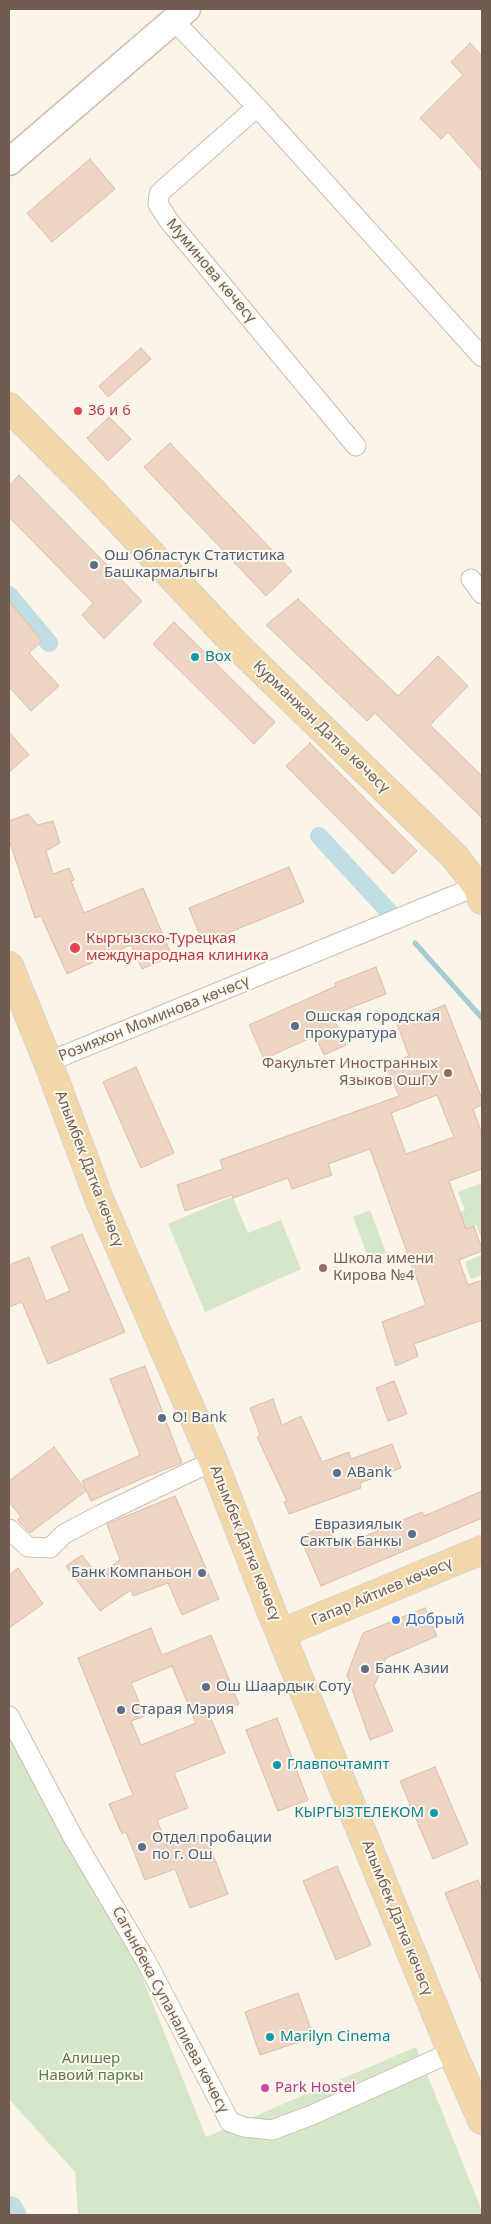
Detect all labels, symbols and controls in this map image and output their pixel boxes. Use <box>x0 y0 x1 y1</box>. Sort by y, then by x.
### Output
street label: Муминова көчөсү <box>162 215 260 327</box>
place label: 36 и 6 <box>88 402 131 420</box>
marker: 36 и 6 <box>72 405 84 417</box>
place label: Ош Областук Статистика Башкармалыгы <box>104 547 285 582</box>
marker: Ош Областук Статистика Башкармалыгы <box>88 559 100 571</box>
place label: Box <box>205 648 231 666</box>
marker: Box <box>189 651 201 663</box>
street label: Курманжан Датка көчөсү <box>249 657 393 797</box>
place label: Кыргызско-Турецкая международная клиника <box>86 930 269 965</box>
marker: Кыргызско-Турецкая международная клиника <box>68 941 82 955</box>
street label: Розияхон Моминова көчөсү <box>56 972 252 1066</box>
place label: Ошская городская прокуратура <box>305 1008 440 1043</box>
marker: Ошская городская прокуратура <box>289 1020 301 1032</box>
place label: Факультет Иностранных Языков ОшГУ <box>262 1055 438 1090</box>
marker: Факультет Иностранных Языков ОшГУ <box>442 1067 454 1079</box>
street label: Алымбек Датка көчөсү <box>51 1088 127 1250</box>
place label: Школа имени Кирова №4 <box>333 1250 434 1285</box>
marker: Школа имени Кирова №4 <box>317 1262 329 1274</box>
place label: О! Bank <box>172 1409 227 1427</box>
marker: О! Bank <box>156 1412 168 1424</box>
street label: Алымбек Датка көчөсү <box>206 1463 284 1623</box>
place label: ABank <box>347 1464 392 1482</box>
marker: ABank <box>331 1467 343 1479</box>
place label: Евразиялык Сактык Банкы <box>300 1516 402 1551</box>
marker: Евразиялык Сактык Банкы <box>406 1528 418 1540</box>
street label: Гапар Айтиев көчөсү <box>309 1554 455 1630</box>
place label: Банк Компаньон <box>71 1564 192 1582</box>
marker: Банк Компаньон <box>196 1567 208 1579</box>
place label: Добрый <box>406 1611 465 1629</box>
marker: Добрый <box>390 1614 402 1626</box>
place label: Банк Азии <box>375 1660 449 1678</box>
marker: Банк Азии <box>359 1663 371 1675</box>
place label: Ош Шаардык Соту <box>216 1678 351 1696</box>
marker: Ош Шаардык Соту <box>200 1681 212 1693</box>
place label: Старая Мэрия <box>131 1701 234 1719</box>
marker: Старая Мэрия <box>115 1704 127 1716</box>
place label: Главпочтампт <box>287 1756 389 1774</box>
marker: Главпочтампт <box>271 1759 283 1771</box>
place label: КЫРГЫЗТЕЛЕКОМ <box>294 1804 424 1822</box>
marker: КЫРГЫЗТЕЛЕКОМ <box>428 1807 440 1819</box>
place label: Отдел пробации по г. Ош <box>152 1829 272 1864</box>
street label: Алымбек Датка көчөсү <box>358 1838 436 1998</box>
marker: Отдел пробации по г. Ош <box>136 1841 148 1853</box>
street label: Сагынбека Супаналиева көчөсү <box>108 1904 232 2116</box>
place label: Marilyn Cinema <box>280 2028 390 2046</box>
marker: Marilyn Cinema <box>264 2031 276 2043</box>
park label: Алишер Навоий паркы <box>38 2050 144 2085</box>
place label: Park Hostel <box>275 2079 356 2097</box>
marker: Park Hostel <box>259 2082 271 2094</box>

